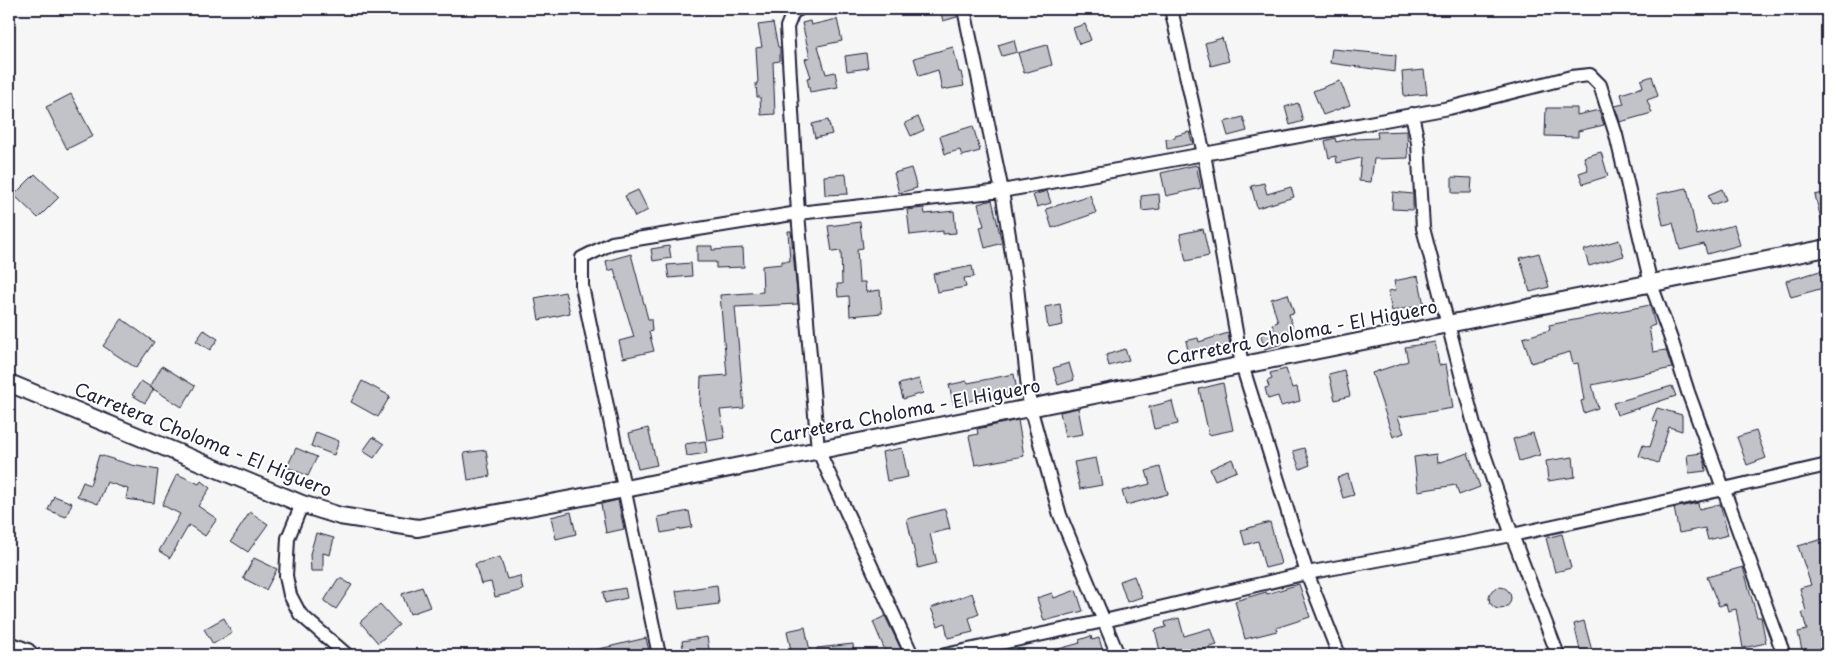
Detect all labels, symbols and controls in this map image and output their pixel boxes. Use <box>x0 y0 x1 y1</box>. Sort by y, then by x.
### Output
street label: Carretera Choloma - El Higuero <box>1164 292 1440 371</box>
street label: Carretera Choloma - El Higuero <box>767 371 1043 450</box>
street label: Carretera Choloma - El Higuero <box>71 374 336 503</box>

